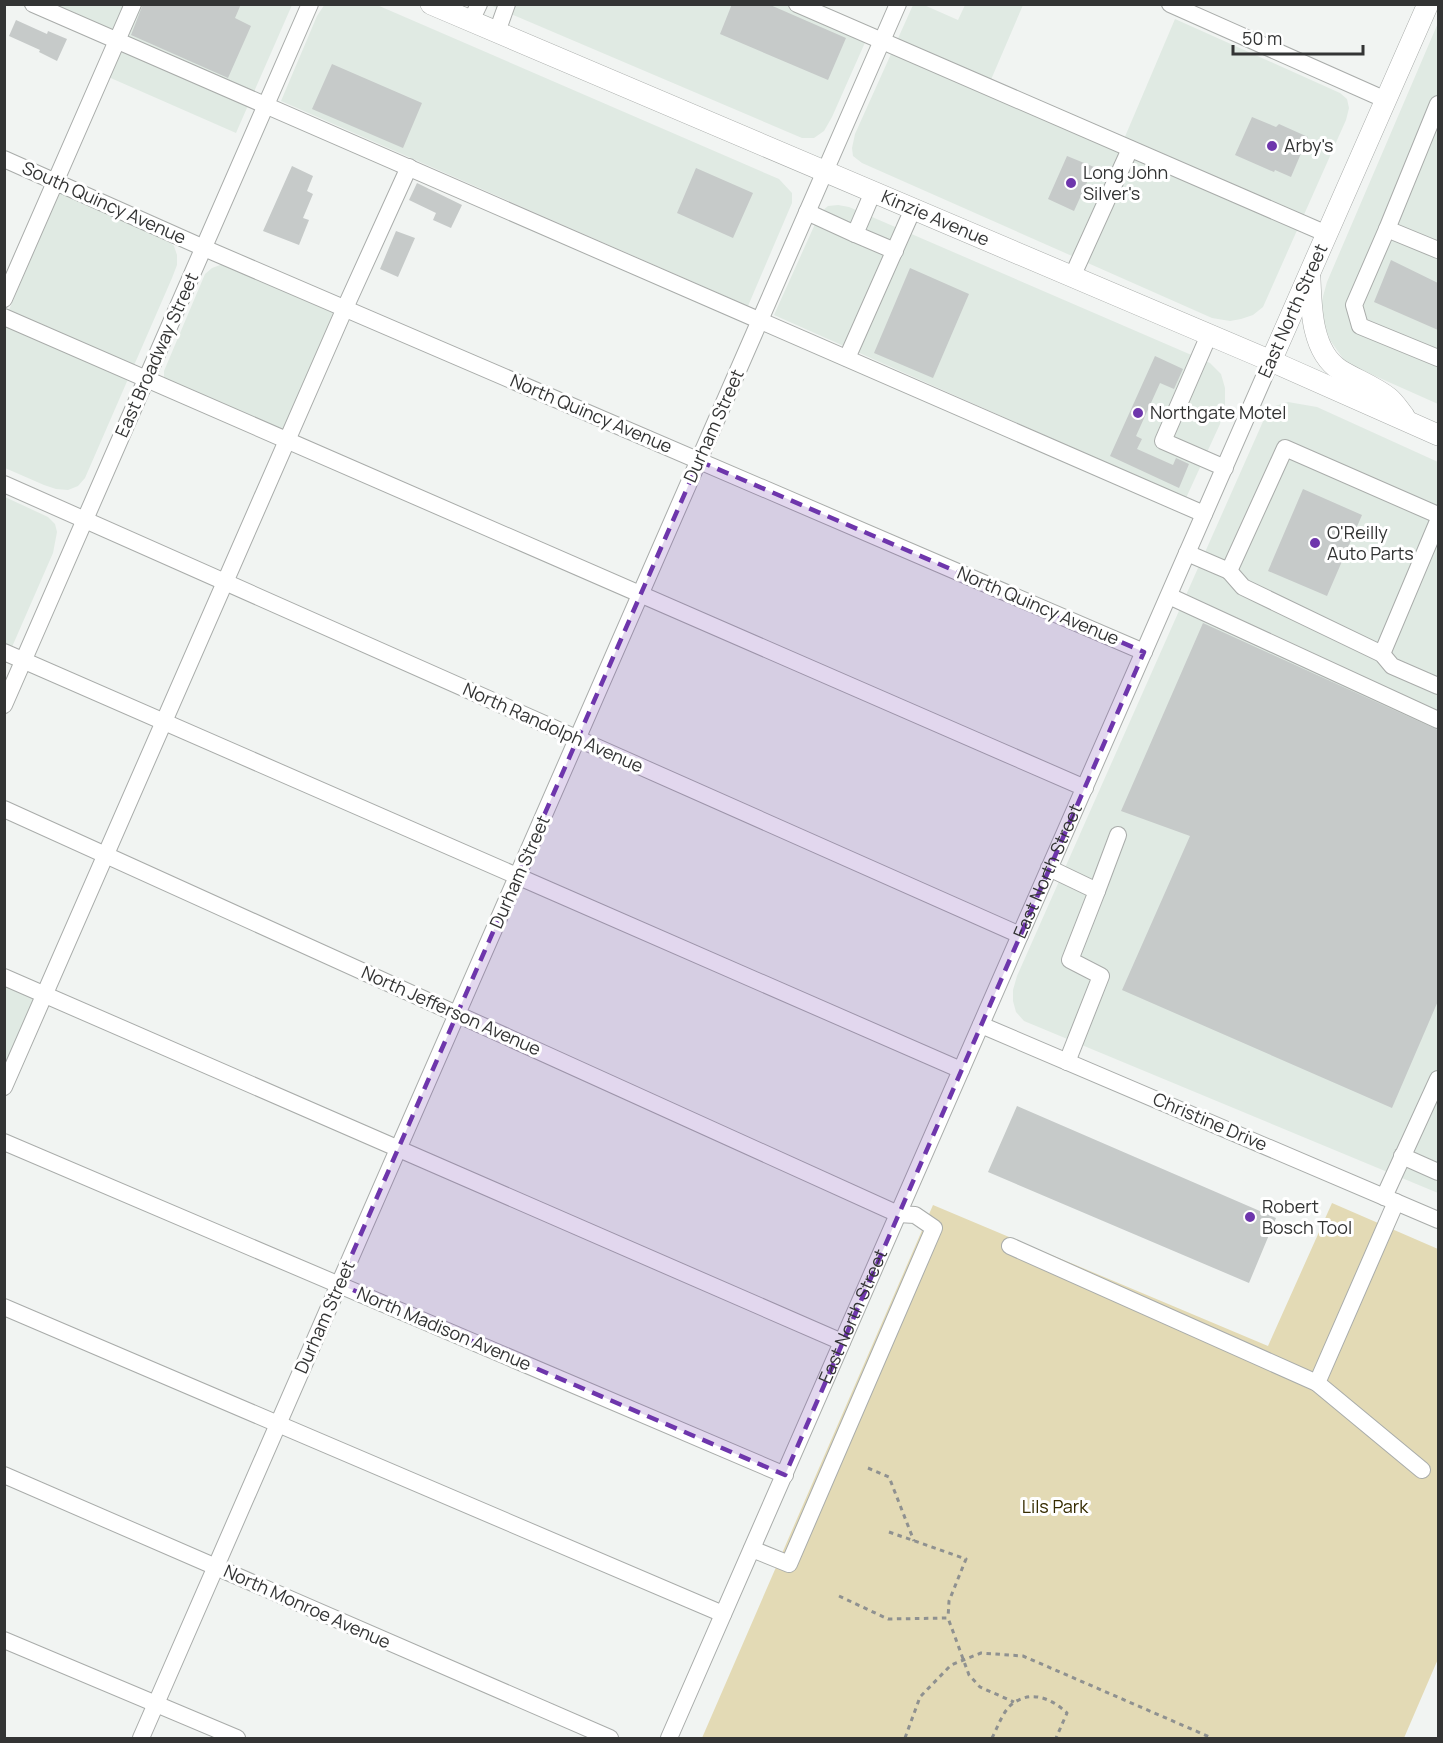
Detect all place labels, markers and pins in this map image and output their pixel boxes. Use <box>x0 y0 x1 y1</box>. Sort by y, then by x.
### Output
place label: Arby's <box>1284 133 1333 157</box>
marker: Arby's <box>1265 139 1279 153</box>
place label: Long John Silver's <box>1083 160 1168 205</box>
marker: Long John Silver's <box>1064 176 1078 190</box>
place label: Northgate Motel <box>1150 400 1286 424</box>
marker: Northgate Motel <box>1131 406 1145 420</box>
place label: O'Reilly Auto Parts <box>1327 520 1414 565</box>
marker: O'Reilly Auto Parts <box>1308 536 1322 550</box>
place label: Robert Bosch Tool <box>1262 1194 1352 1239</box>
marker: Robert Bosch Tool <box>1243 1210 1257 1224</box>

